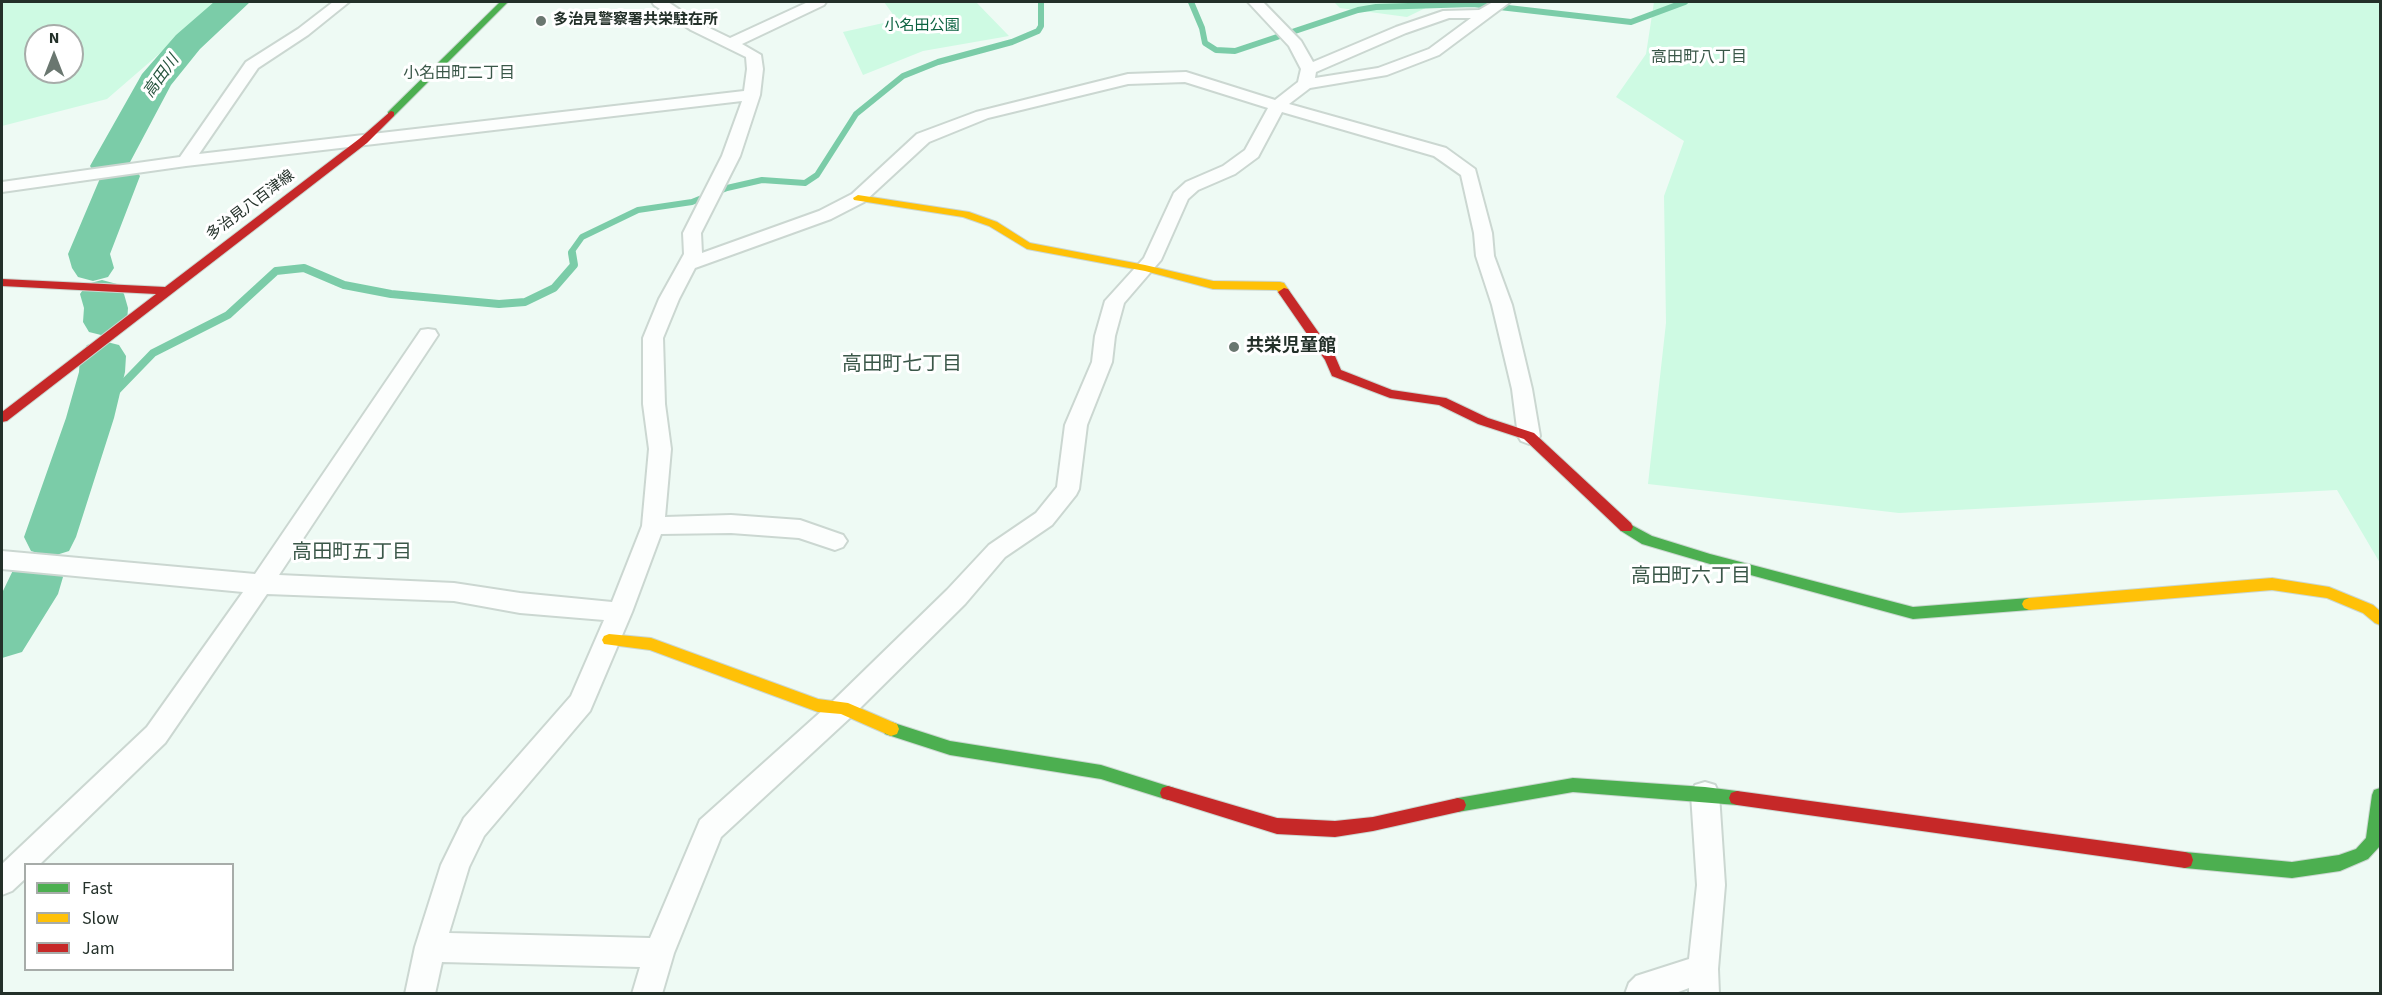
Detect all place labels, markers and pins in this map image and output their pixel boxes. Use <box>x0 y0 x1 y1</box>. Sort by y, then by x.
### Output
place label: 多治見警察署共栄駐在所 <box>553 12 718 30</box>
marker: 多治見警察署共栄駐在所 <box>534 14 548 28</box>
place label: 共栄児童館 <box>1246 336 1336 358</box>
marker: 共栄児童館 <box>1227 340 1241 354</box>

